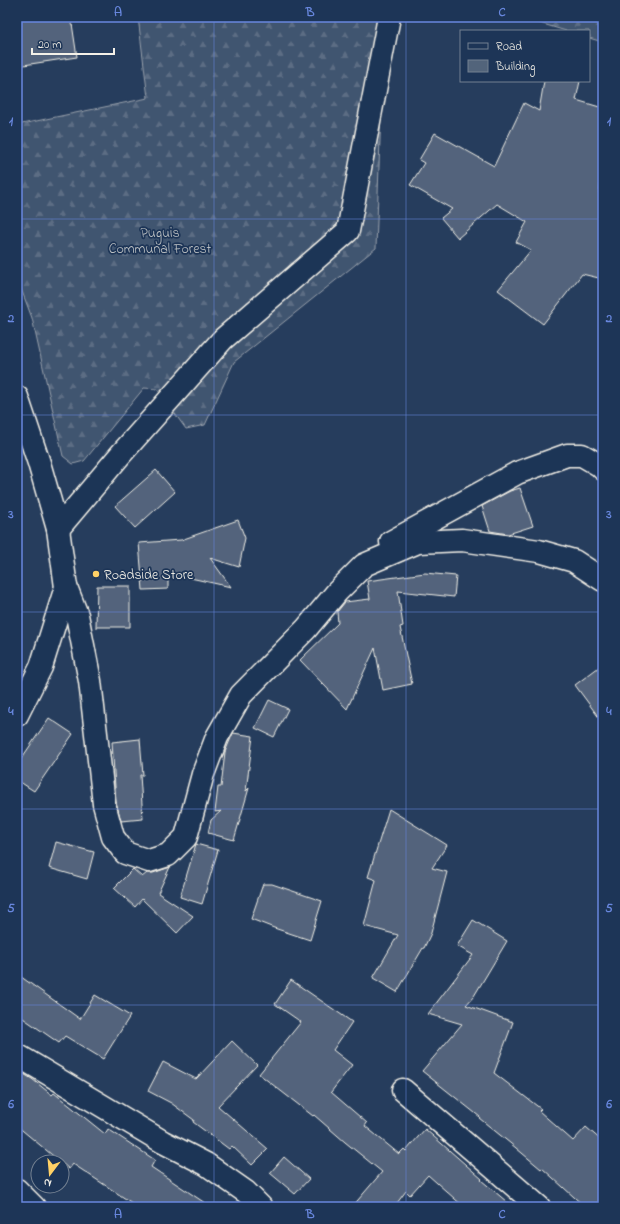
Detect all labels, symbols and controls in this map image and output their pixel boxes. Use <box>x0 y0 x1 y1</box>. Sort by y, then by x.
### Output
text: A <box>114 3 122 22</box>
text: B <box>305 3 315 22</box>
text: C <box>498 3 506 22</box>
scale bar <box>32 30 114 56</box>
legend <box>460 30 590 82</box>
text: 20 m <box>38 36 61 54</box>
text: Road <box>496 38 522 56</box>
text: Building <box>495 58 535 77</box>
text: 1 <box>9 112 14 131</box>
text: 1 <box>607 112 612 131</box>
park label: Puguis Communal Forest <box>109 223 212 260</box>
text: 2 <box>7 309 15 328</box>
text: 2 <box>605 309 613 328</box>
text: 3 <box>7 505 14 524</box>
text: 3 <box>605 505 612 524</box>
place label: Roadside Store <box>104 565 194 586</box>
marker: Roadside Store <box>91 569 101 579</box>
text: 4 <box>7 702 14 721</box>
text: 4 <box>605 702 612 721</box>
text: 5 <box>7 899 15 918</box>
text: 5 <box>605 899 613 918</box>
text: 6 <box>7 1095 14 1114</box>
text: 6 <box>605 1095 612 1114</box>
north arrow <box>30 1154 70 1194</box>
text: N <box>42 1174 53 1191</box>
text: A <box>114 1205 122 1224</box>
text: B <box>305 1205 315 1224</box>
text: C <box>498 1205 506 1224</box>

